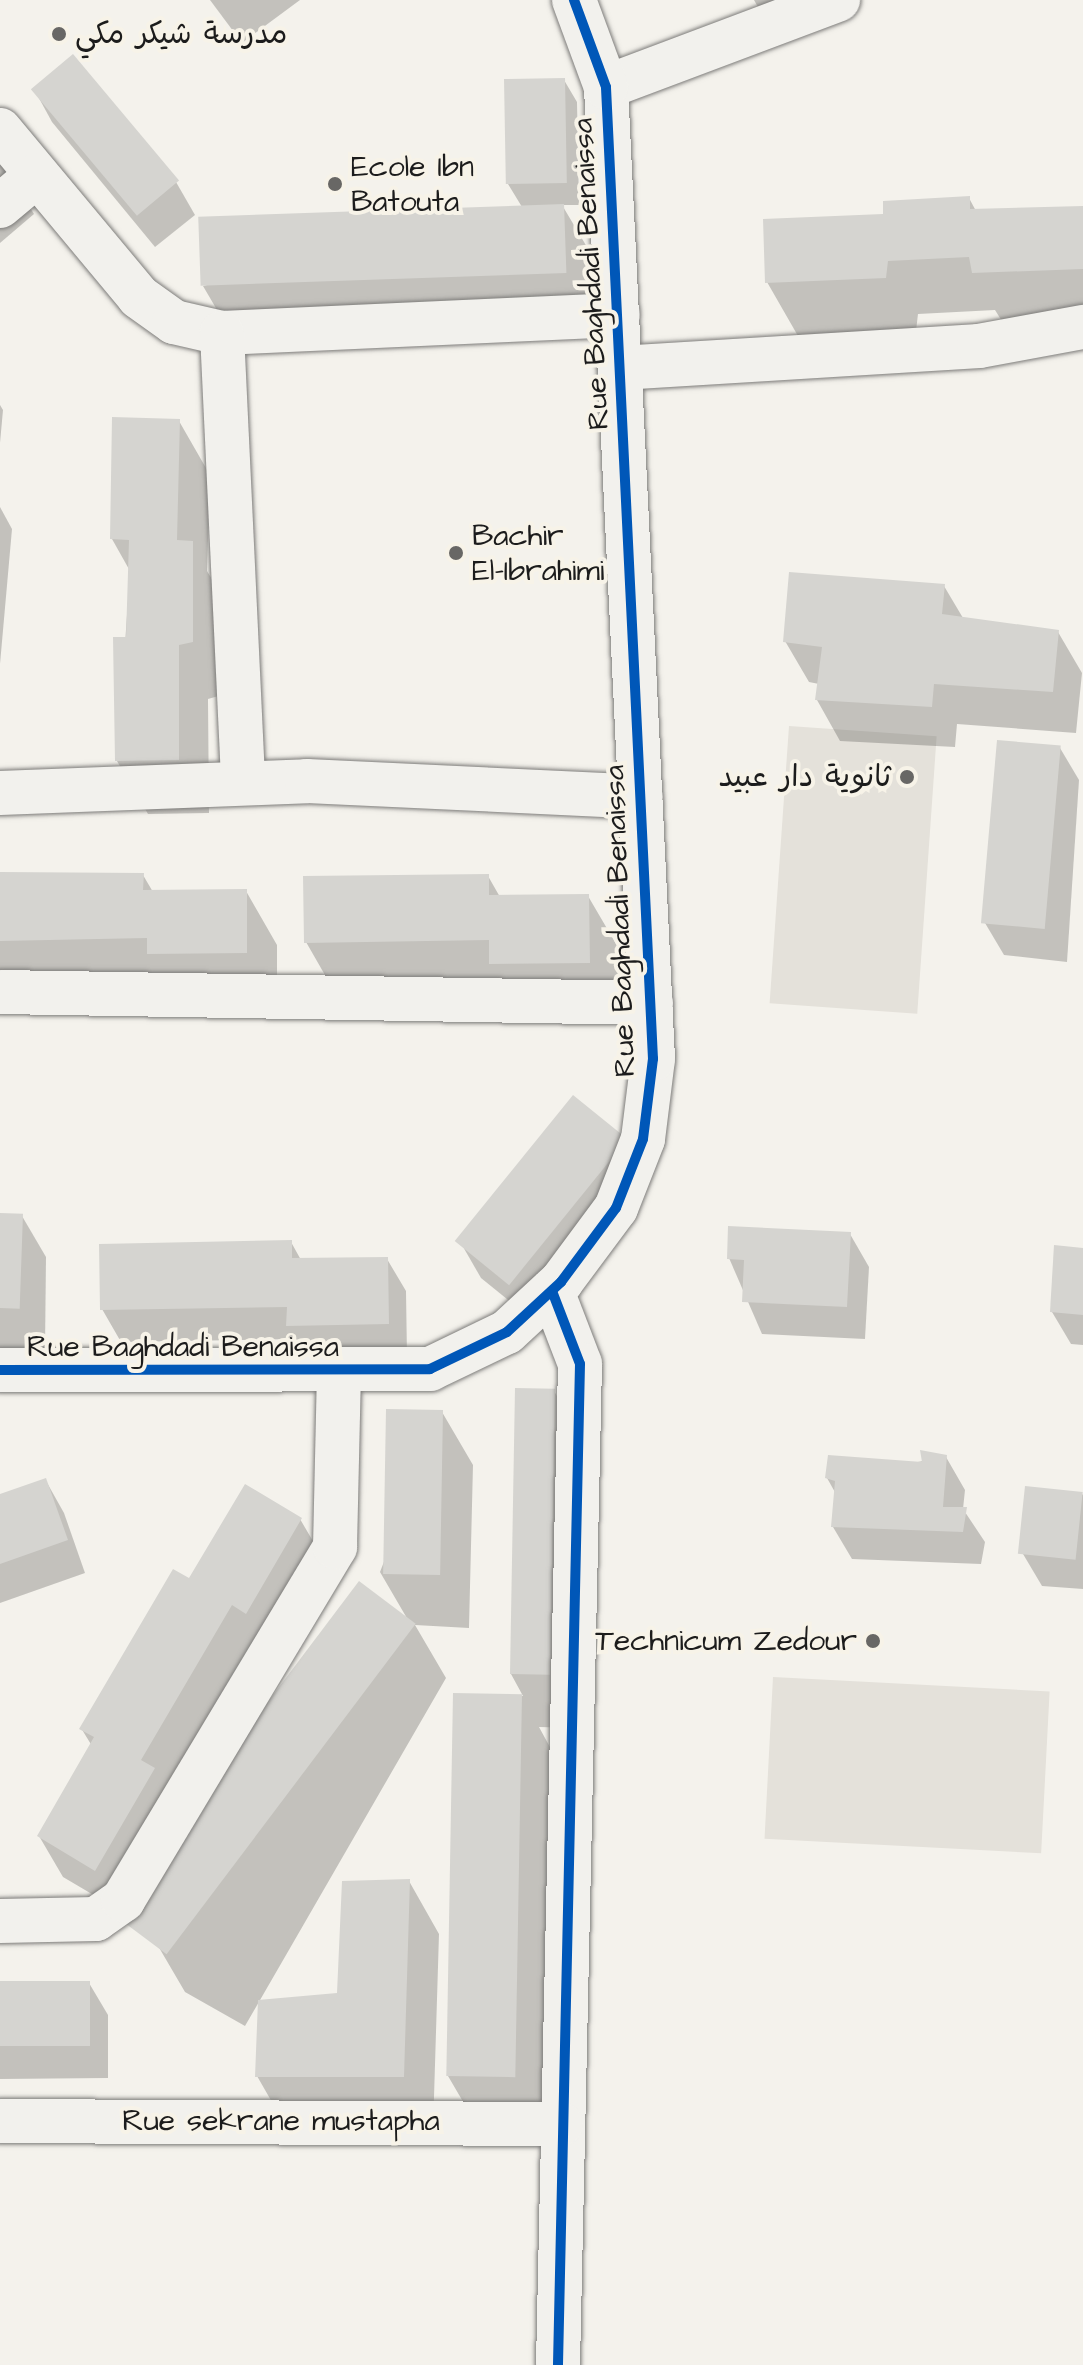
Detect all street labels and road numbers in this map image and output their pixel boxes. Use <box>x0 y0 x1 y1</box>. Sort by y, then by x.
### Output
street label: Rue Baghdadi Benaissa <box>565 117 617 431</box>
street label: Rue Baghdadi Benaissa <box>597 764 643 1078</box>
street label: Rue Baghdadi Benaissa <box>27 1329 339 1365</box>
street label: Rue sekrane mustapha <box>122 2103 440 2139</box>

